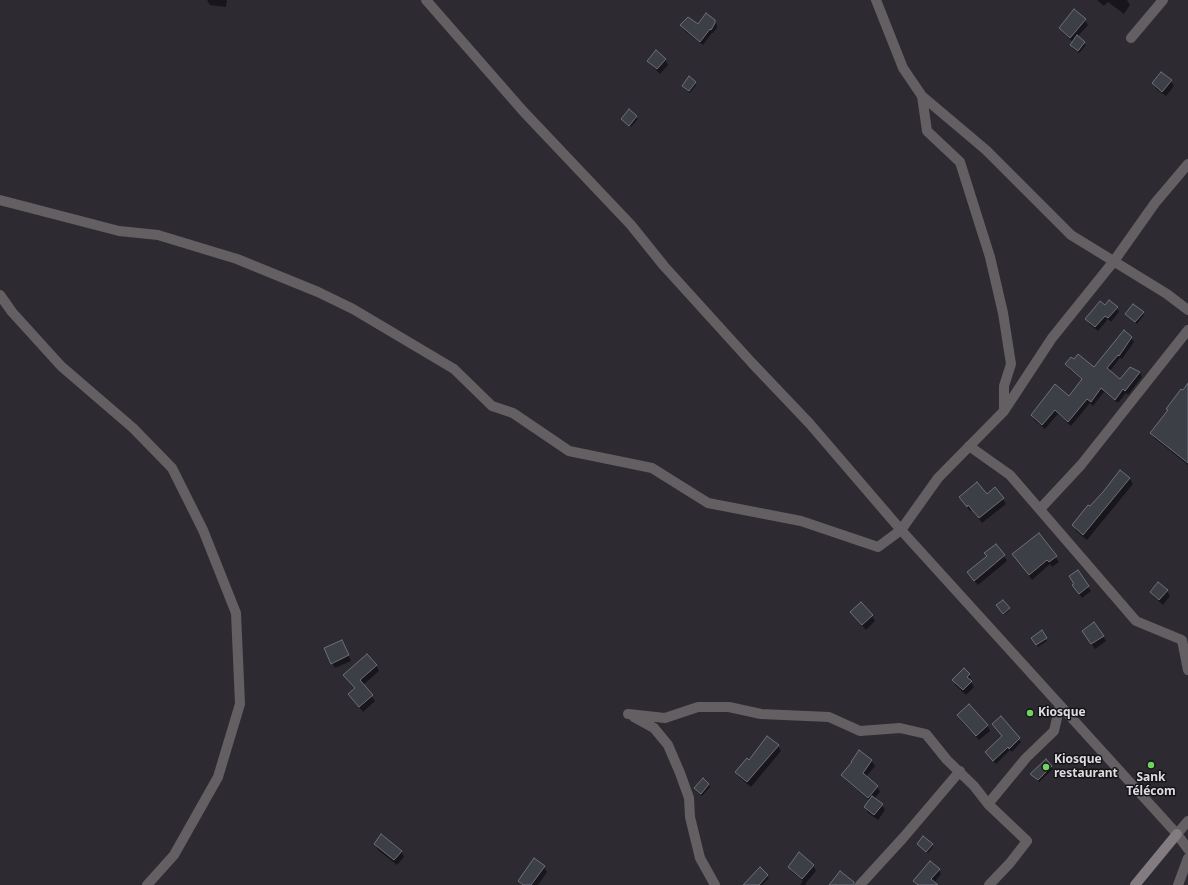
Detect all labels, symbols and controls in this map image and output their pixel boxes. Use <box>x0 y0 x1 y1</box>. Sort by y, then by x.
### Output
place label: Kiosque <box>1038 706 1086 720</box>
marker: Kiosque <box>1025 708 1035 718</box>
place label: Kiosque restaurant <box>1054 753 1118 781</box>
marker: Sank Télécom <box>1146 760 1156 770</box>
marker: Kiosque restaurant <box>1041 762 1051 772</box>
place label: Sank Télécom <box>1126 771 1176 799</box>

